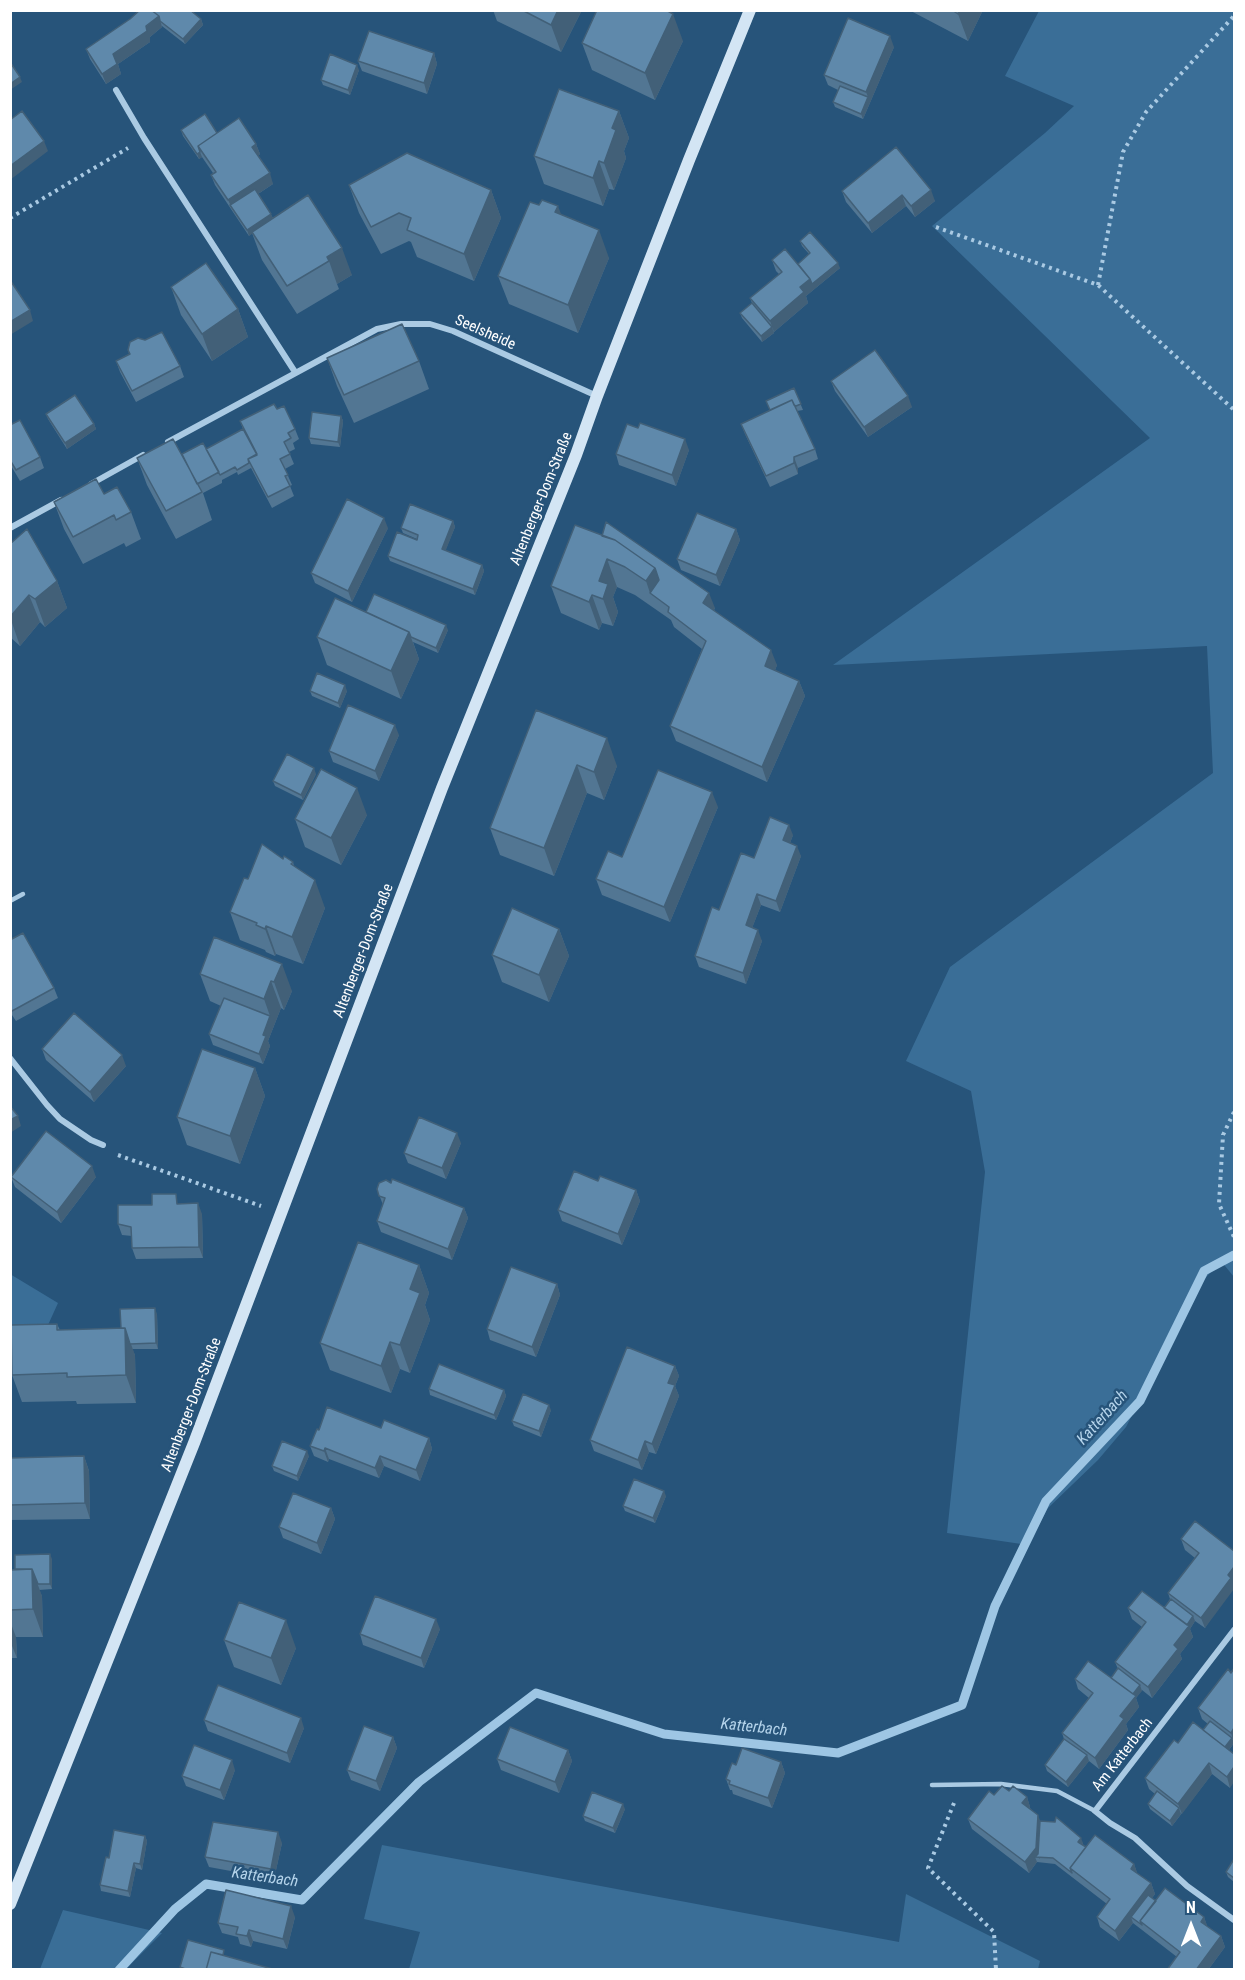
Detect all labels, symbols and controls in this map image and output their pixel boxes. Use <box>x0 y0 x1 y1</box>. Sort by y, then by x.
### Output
street label: Seelsheide <box>452 312 518 354</box>
street label: Altenberger-Dom-Straße <box>507 430 577 568</box>
street label: Altenberger-Dom-Straße <box>330 881 398 1021</box>
street label: Altenberger-Dom-Straße <box>158 1335 226 1475</box>
water label: Katterbach <box>1074 1387 1132 1449</box>
water label: Katterbach <box>720 1715 788 1741</box>
street label: Am Katterbach <box>1089 1715 1157 1795</box>
water label: Katterbach <box>231 1864 299 1892</box>
north arrow <box>1161 1896 1221 1956</box>
text: N <box>1186 1898 1196 1917</box>

